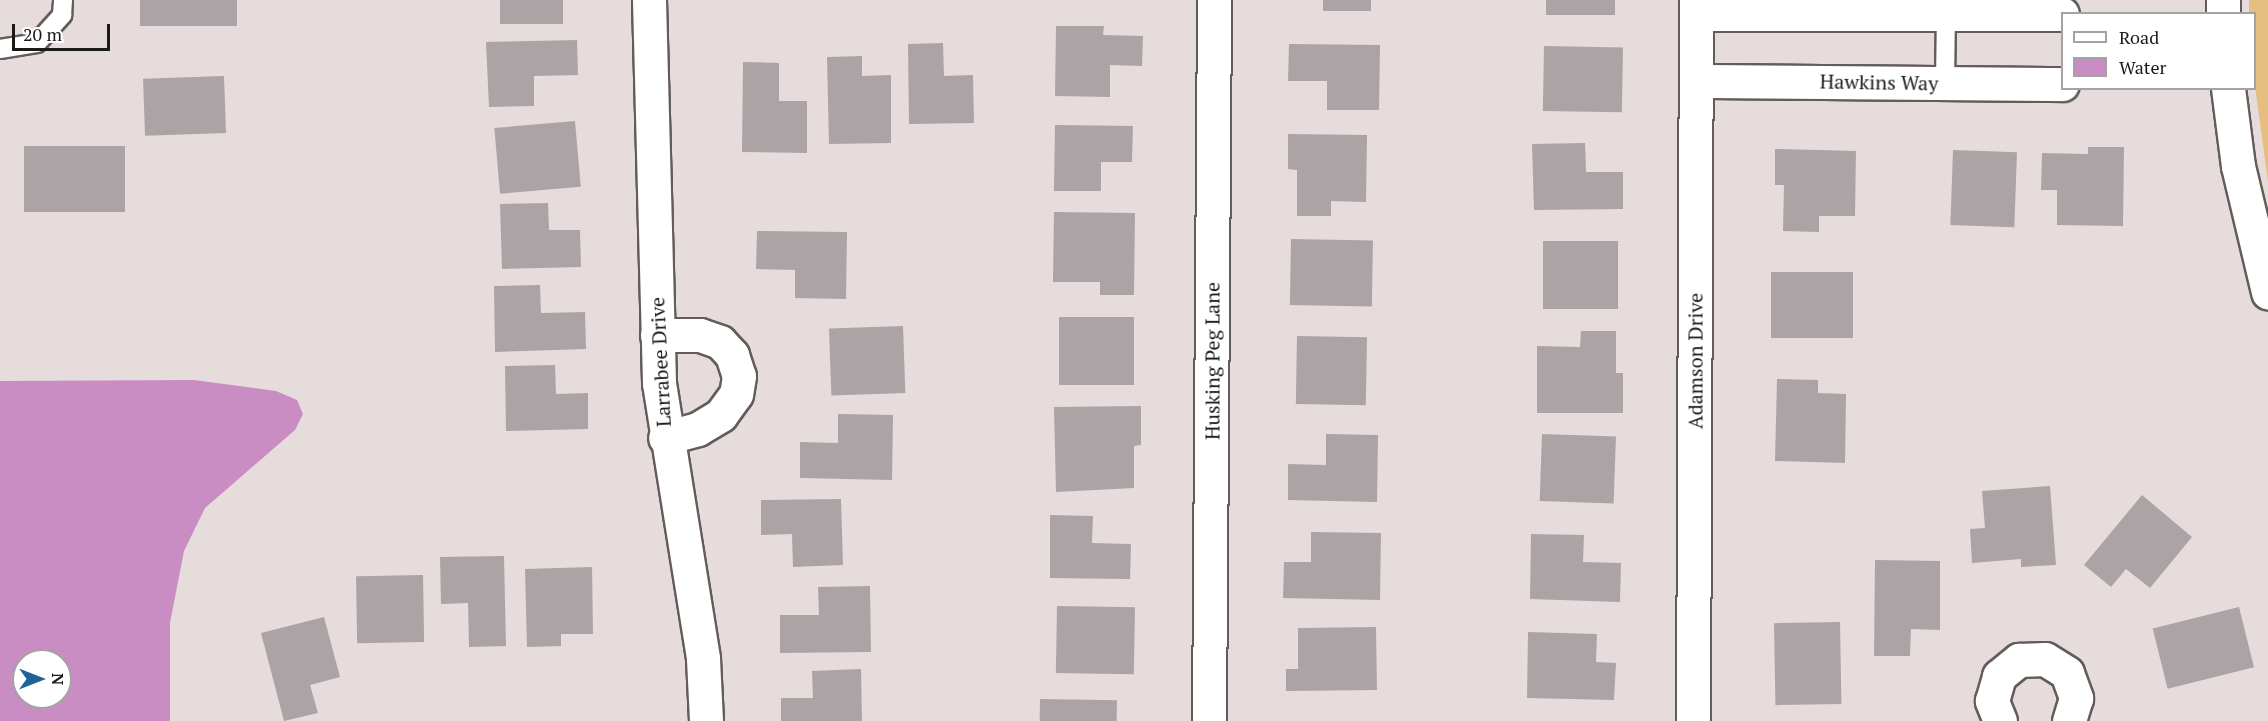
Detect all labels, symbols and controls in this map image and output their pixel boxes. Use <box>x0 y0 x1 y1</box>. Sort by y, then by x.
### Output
scale bar <box>15 12 112 50</box>
legend <box>2061 12 2256 90</box>
text: 20 m <box>23 22 62 46</box>
text: Road <box>2119 25 2159 49</box>
text: Water <box>2119 55 2166 79</box>
street label: Hawkins Way <box>1820 69 1938 95</box>
street label: Husking Peg Lane <box>1200 282 1224 440</box>
street label: Adamson Drive <box>1683 293 1707 429</box>
street label: Larrabee Drive <box>645 296 675 428</box>
north arrow <box>12 649 72 709</box>
text: N <box>47 673 69 685</box>

